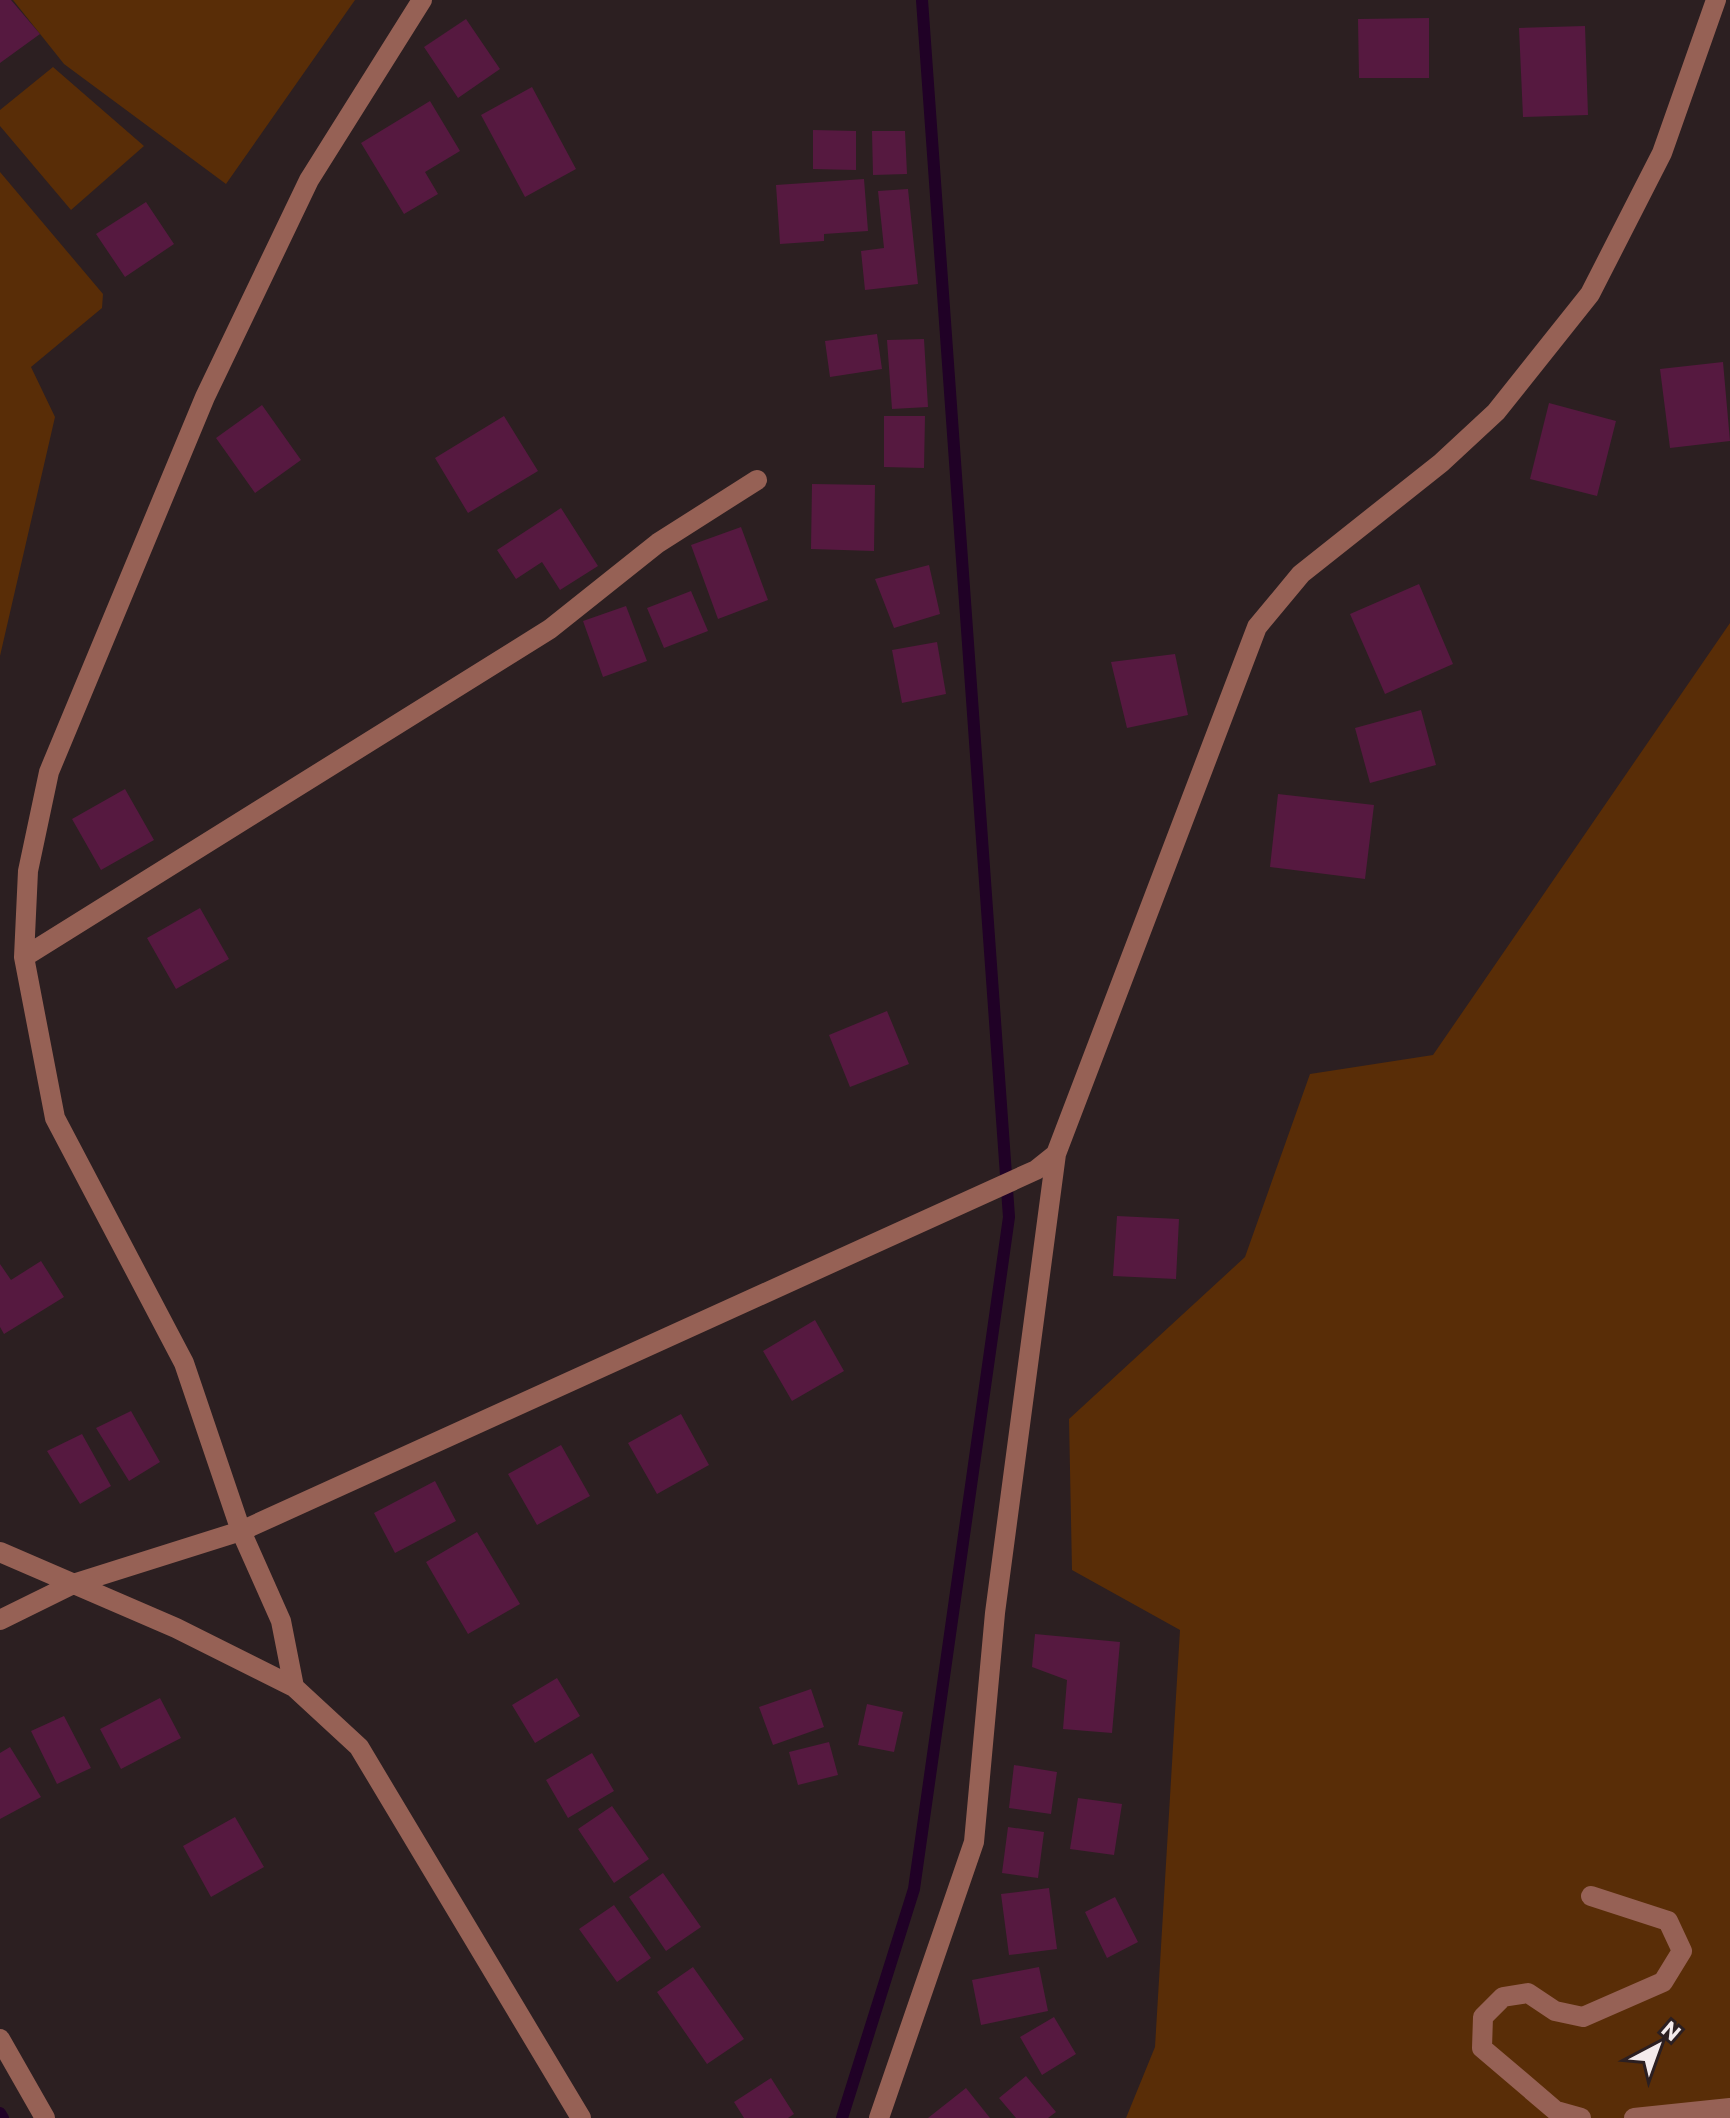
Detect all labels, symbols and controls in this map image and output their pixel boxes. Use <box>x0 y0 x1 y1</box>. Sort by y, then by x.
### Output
north arrow <box>1618 2006 1698 2086</box>
text: N <box>1656 2015 1687 2046</box>

